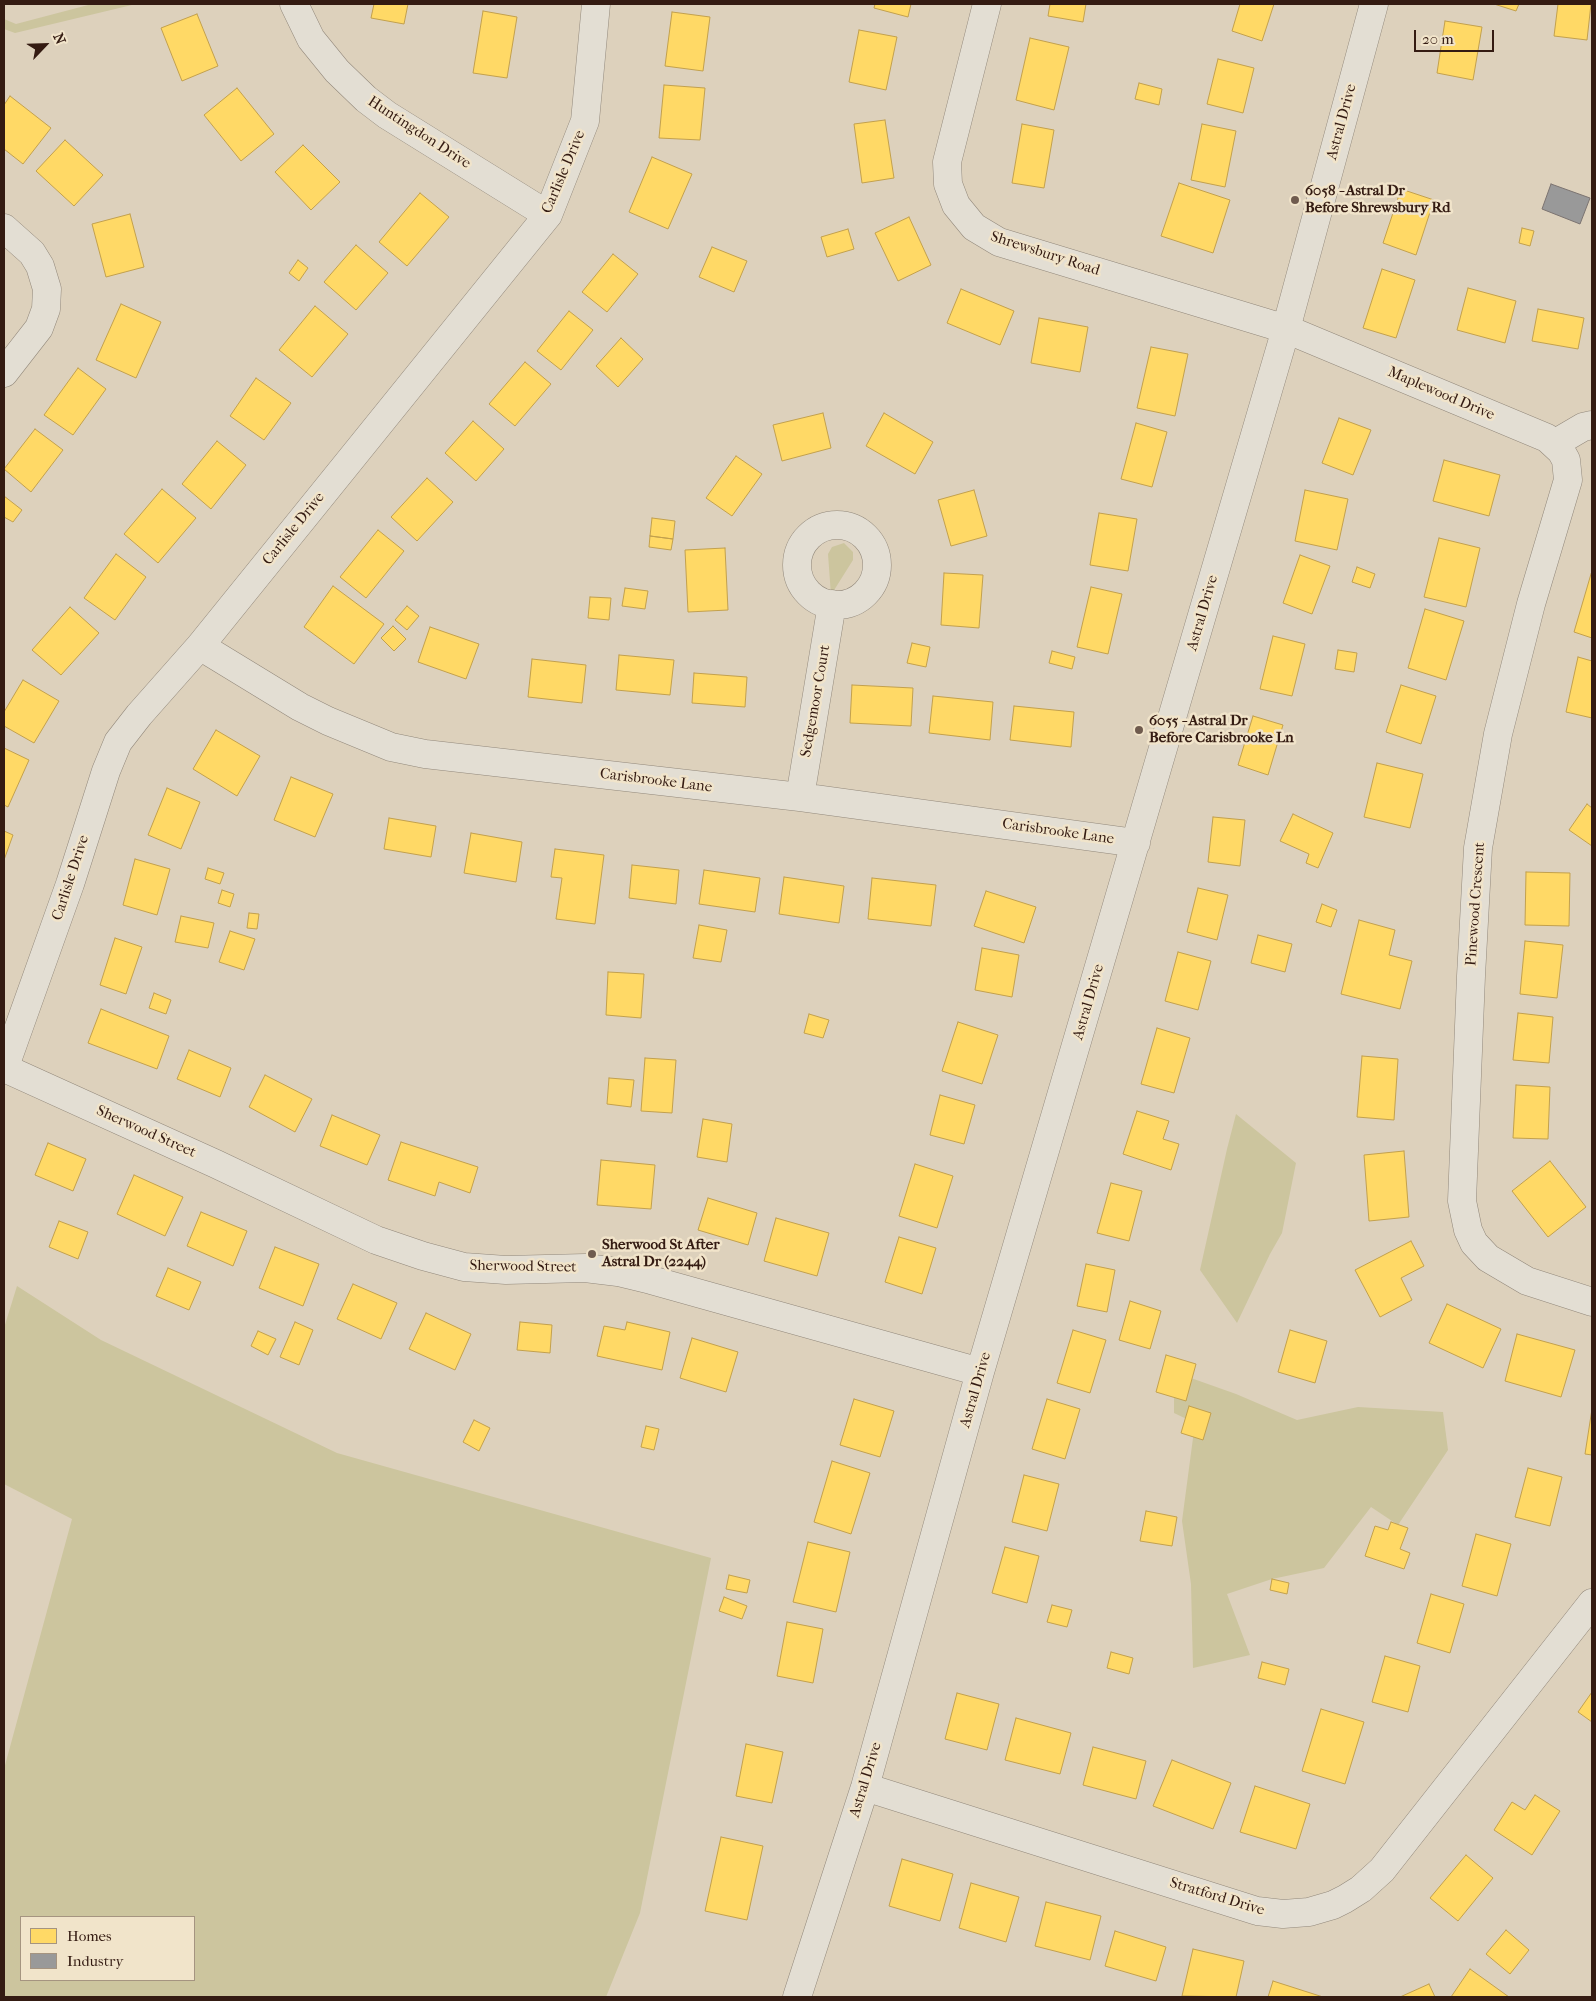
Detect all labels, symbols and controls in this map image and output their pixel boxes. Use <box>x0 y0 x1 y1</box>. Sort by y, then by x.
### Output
north arrow <box>20 20 70 70</box>
scale bar <box>1416 20 1496 52</box>
text: N <box>49 30 69 47</box>
text: 20 m <box>1422 30 1454 48</box>
street label: Astral Drive <box>1323 82 1361 162</box>
street label: Huntingdon Drive <box>364 93 474 173</box>
street label: Carlisle Drive <box>538 128 590 216</box>
place label: 6058 - Astral Dr Before Shrewsbury Rd <box>1305 182 1450 217</box>
marker: 6058 - Astral Dr Before Shrewsbury Rd <box>1289 194 1301 206</box>
street label: Shrewsbury Road <box>988 228 1102 280</box>
street label: Maplewood Drive <box>1385 363 1497 425</box>
street label: Carlisle Drive <box>259 489 329 569</box>
street label: Astral Drive <box>1184 573 1222 653</box>
street label: Sedgemoor Court <box>797 643 835 759</box>
place label: 6055 - Astral Dr Before Carisbrooke Ln <box>1149 712 1294 747</box>
marker: 6055 - Astral Dr Before Carisbrooke Ln <box>1133 724 1145 736</box>
street label: Carisbrooke Lane <box>599 765 713 797</box>
street label: Carisbrooke Lane <box>1001 815 1115 849</box>
street label: Carlisle Drive <box>49 833 93 923</box>
street label: Pinewood Crescent <box>1463 841 1489 967</box>
street label: Astral Drive <box>1070 962 1108 1042</box>
street label: Sherwood Street <box>93 1102 199 1162</box>
place label: Sherwood St After Astral Dr (2244) <box>602 1236 720 1271</box>
marker: Sherwood St After Astral Dr (2244) <box>586 1248 598 1260</box>
street label: Sherwood Street <box>469 1257 577 1277</box>
street label: Astral Drive <box>957 1350 995 1430</box>
street label: Astral Drive <box>846 1740 886 1820</box>
street label: Stratford Drive <box>1167 1874 1267 1920</box>
legend <box>20 1916 195 1981</box>
text: Homes <box>67 1927 112 1945</box>
text: Industry <box>67 1952 123 1970</box>

